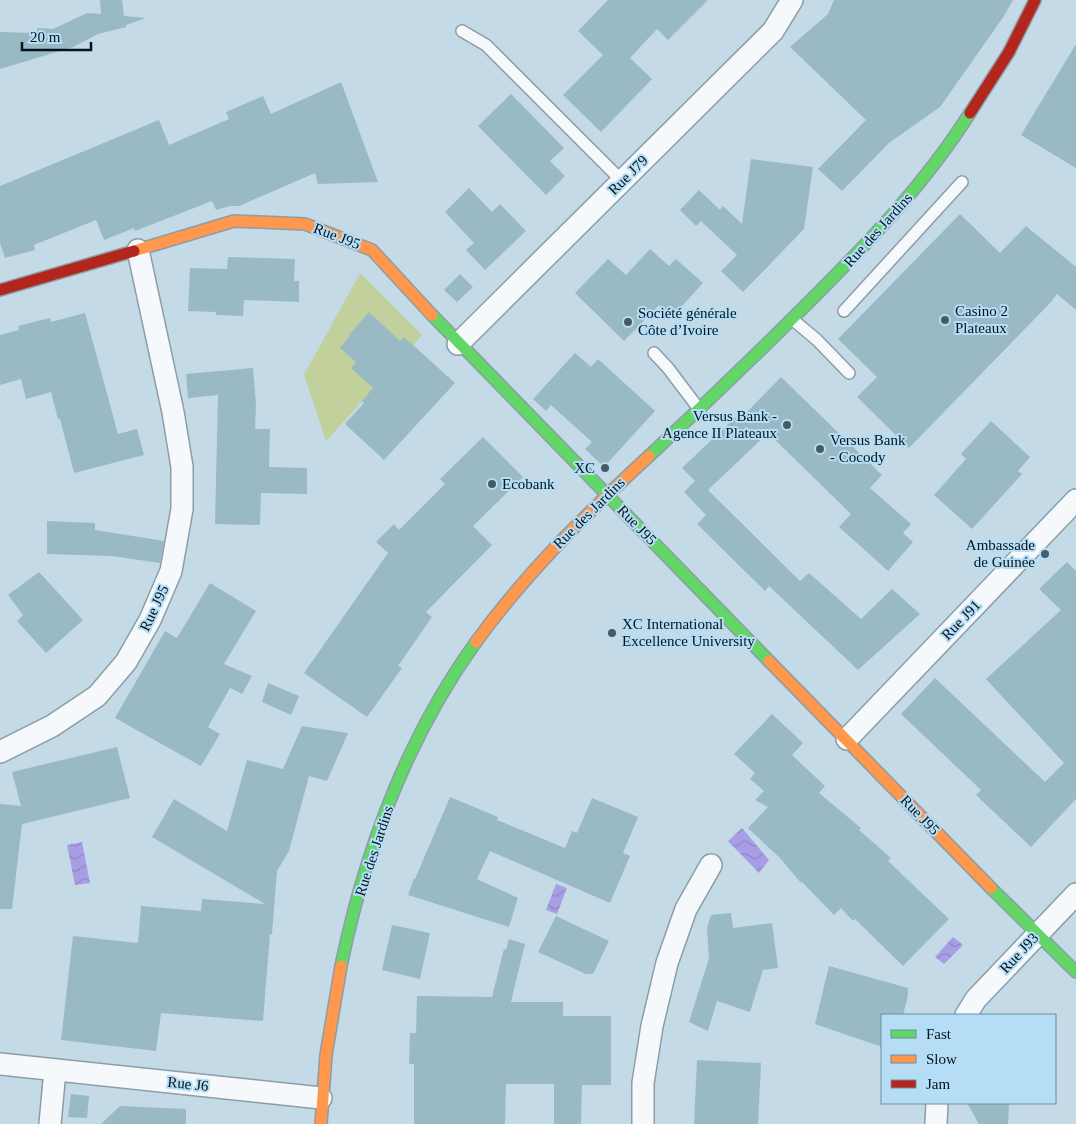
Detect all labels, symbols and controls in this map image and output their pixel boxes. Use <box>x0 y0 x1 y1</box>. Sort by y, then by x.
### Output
scale bar <box>22 20 91 52</box>
text: 20 m <box>30 29 61 45</box>
street label: Rue J79 <box>605 152 651 198</box>
street label: Rue des Jardins <box>841 190 916 270</box>
street label: Rue J95 <box>311 220 363 252</box>
place label: Casino 2 Plateaux <box>955 303 1008 336</box>
place label: Société générale Côte d’Ivoire <box>638 305 737 338</box>
marker: Casino 2 Plateaux <box>939 314 951 326</box>
marker: Société générale Côte d’Ivoire <box>622 316 634 328</box>
place label: Versus Bank - Agence II Plateaux <box>662 408 777 441</box>
marker: Versus Bank - Agence II Plateaux <box>781 419 793 431</box>
place label: Versus Bank - Cocody <box>830 432 906 465</box>
marker: Versus Bank - Cocody <box>814 443 826 455</box>
place label: XC <box>574 460 595 476</box>
marker: XC <box>599 462 611 474</box>
street label: Rue des Jardins <box>550 474 628 552</box>
place label: Ecobank <box>502 476 555 492</box>
marker: Ecobank <box>486 478 498 490</box>
street label: Rue J95 <box>614 502 660 548</box>
place label: Ambassade de Guinée <box>966 537 1035 570</box>
marker: Ambassade de Guinée <box>1039 548 1051 560</box>
street label: Rue J95 <box>136 583 172 633</box>
street label: Rue J91 <box>938 597 984 643</box>
place label: XC International Excellence University <box>622 616 755 649</box>
marker: XC International Excellence University <box>606 627 618 639</box>
street label: Rue J95 <box>897 792 943 838</box>
street label: Rue des Jardins <box>352 804 396 898</box>
street label: Rue J93 <box>997 930 1041 976</box>
legend <box>881 1014 1056 1104</box>
text: Fast <box>926 1026 952 1042</box>
text: Slow <box>926 1051 957 1067</box>
street label: Rue J6 <box>167 1074 210 1094</box>
text: Jam <box>926 1076 950 1092</box>

